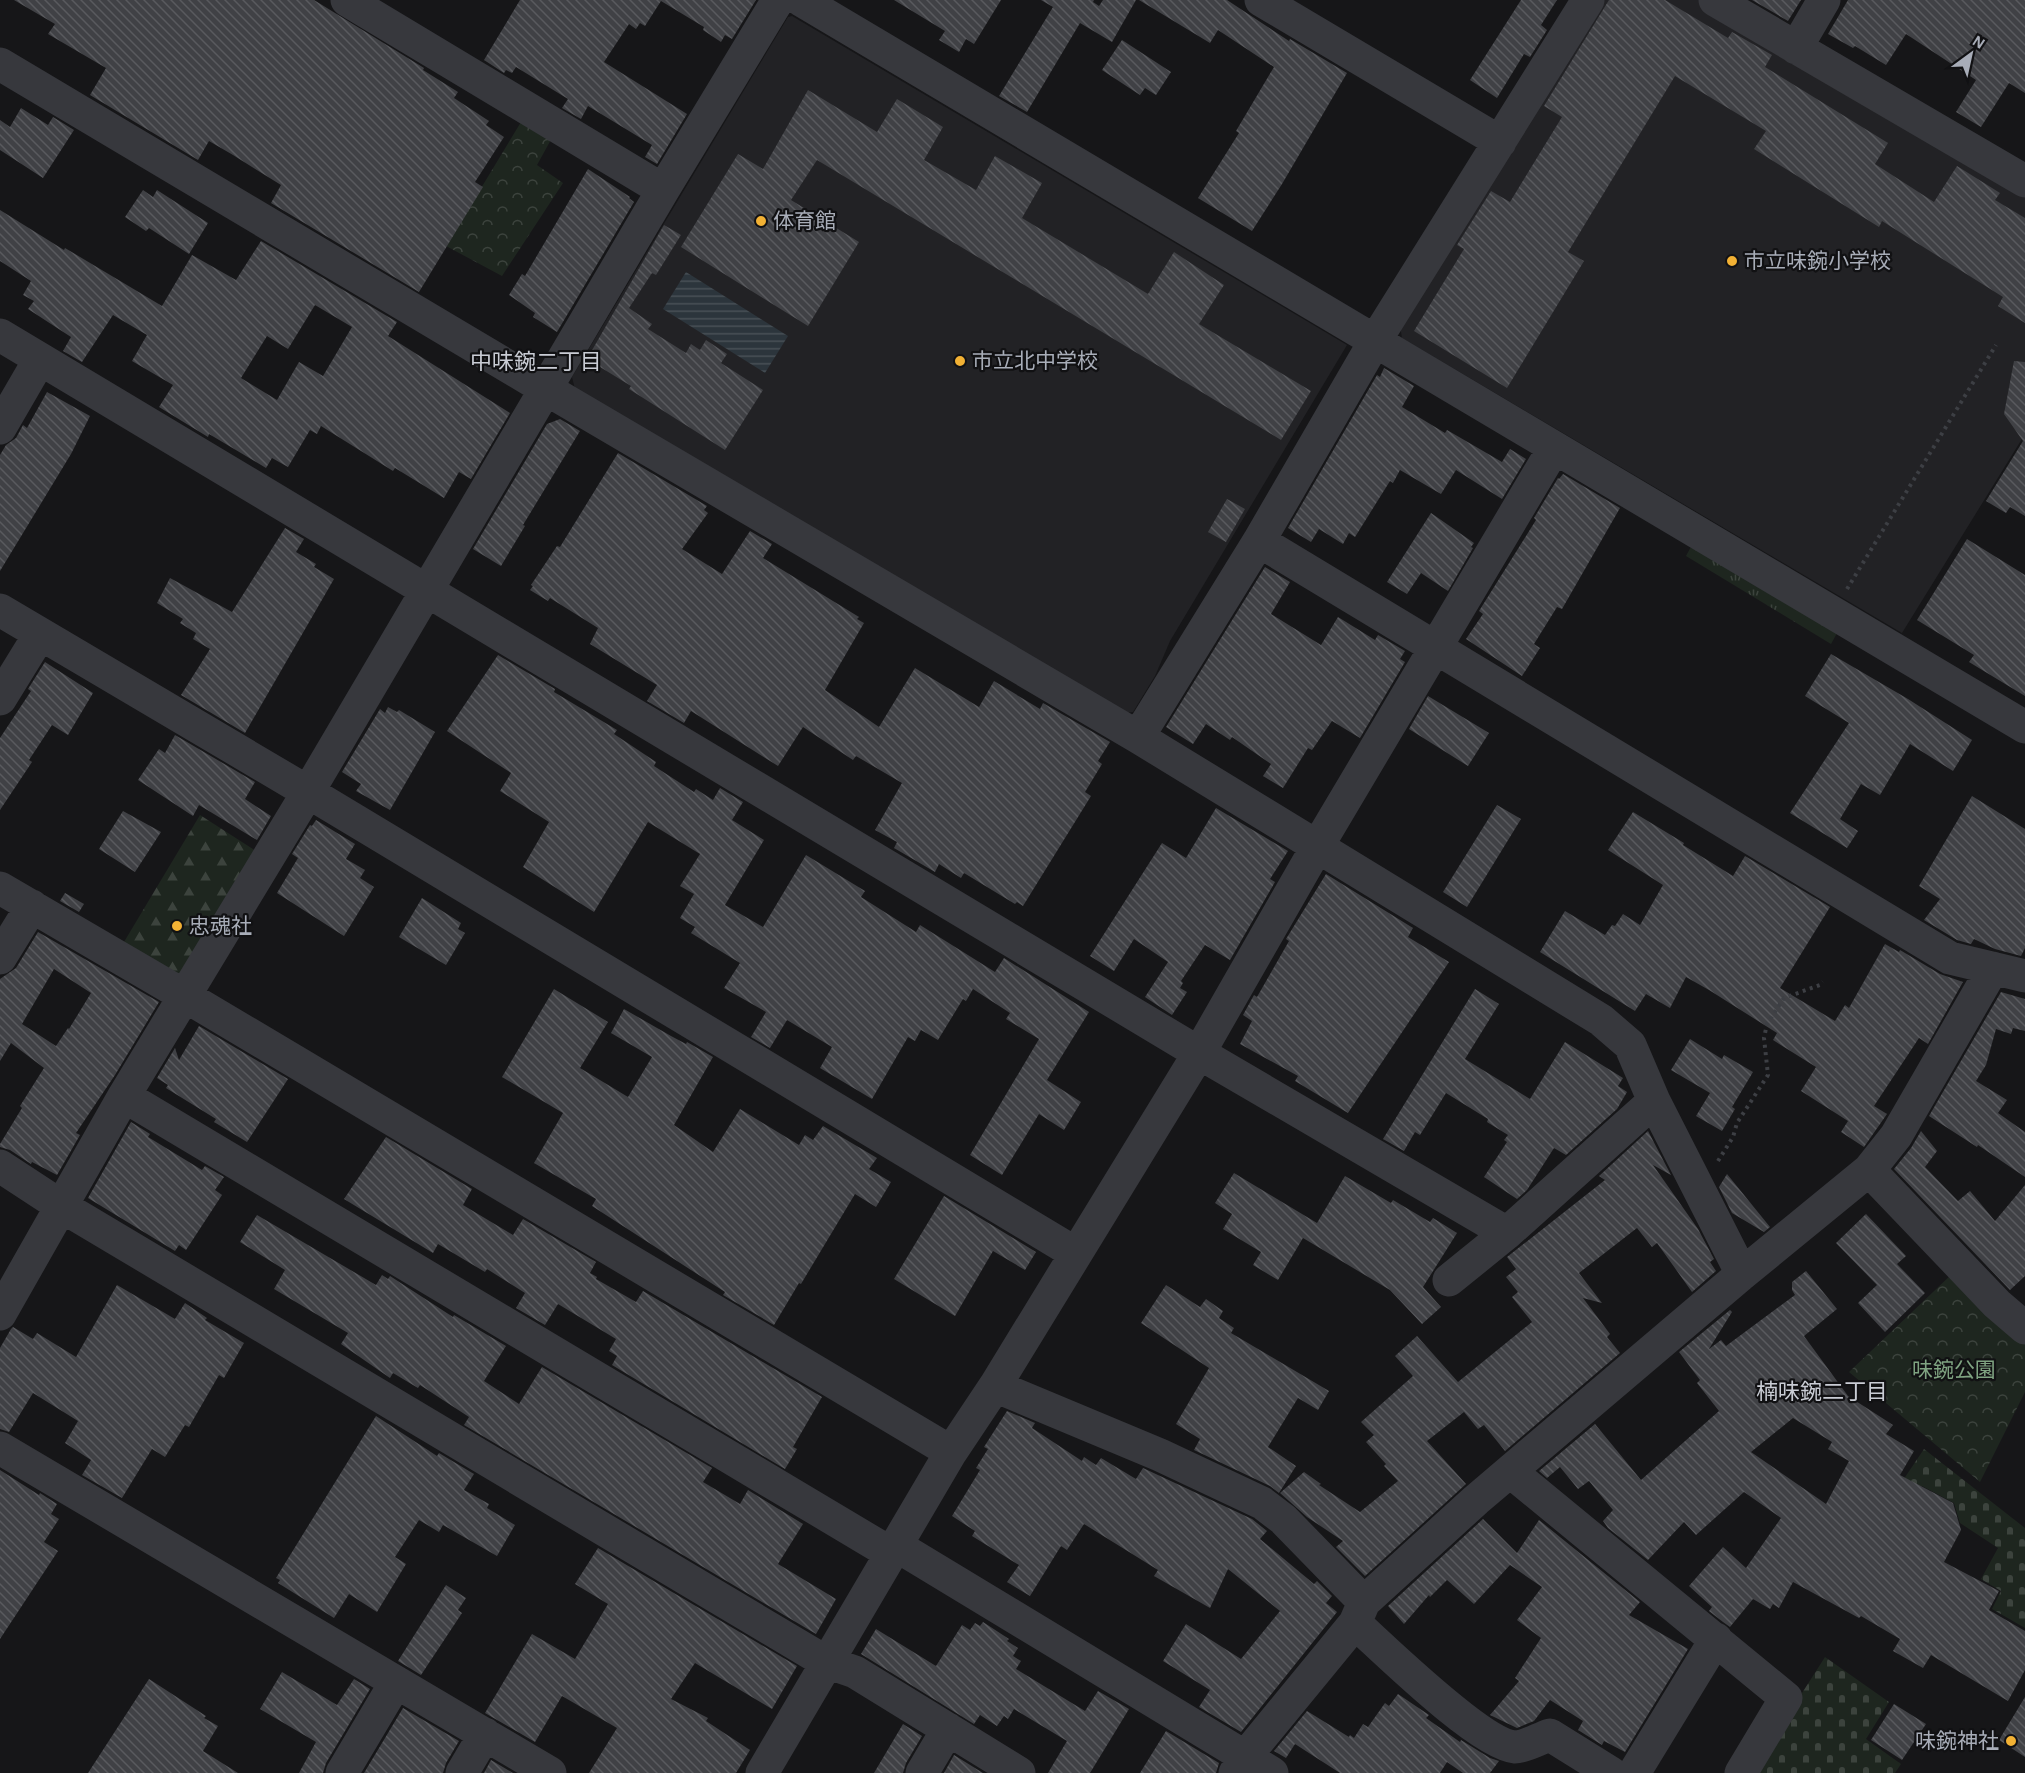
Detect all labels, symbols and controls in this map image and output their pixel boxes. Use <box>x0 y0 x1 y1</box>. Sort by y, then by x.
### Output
north arrow <box>1941 24 2001 84</box>
text: N <box>1970 33 1988 52</box>
place label: 体育館 <box>773 210 836 232</box>
marker: 体育館 <box>754 214 768 228</box>
place label: 市立味鋺小学校 <box>1744 250 1891 272</box>
marker: 市立味鋺小学校 <box>1725 254 1739 268</box>
district label: 中味鋺二丁目 <box>470 350 602 373</box>
place label: 市立北中学校 <box>972 350 1098 372</box>
marker: 市立北中学校 <box>953 354 967 368</box>
place label: 忠魂社 <box>189 915 252 937</box>
marker: 忠魂社 <box>170 919 184 933</box>
park label: 味鋺公園 <box>1912 1359 1996 1381</box>
district label: 楠味鋺二丁目 <box>1756 1380 1888 1403</box>
place label: 味鋺神社 <box>1915 1730 1999 1752</box>
marker: 味鋺神社 <box>2004 1734 2018 1748</box>

